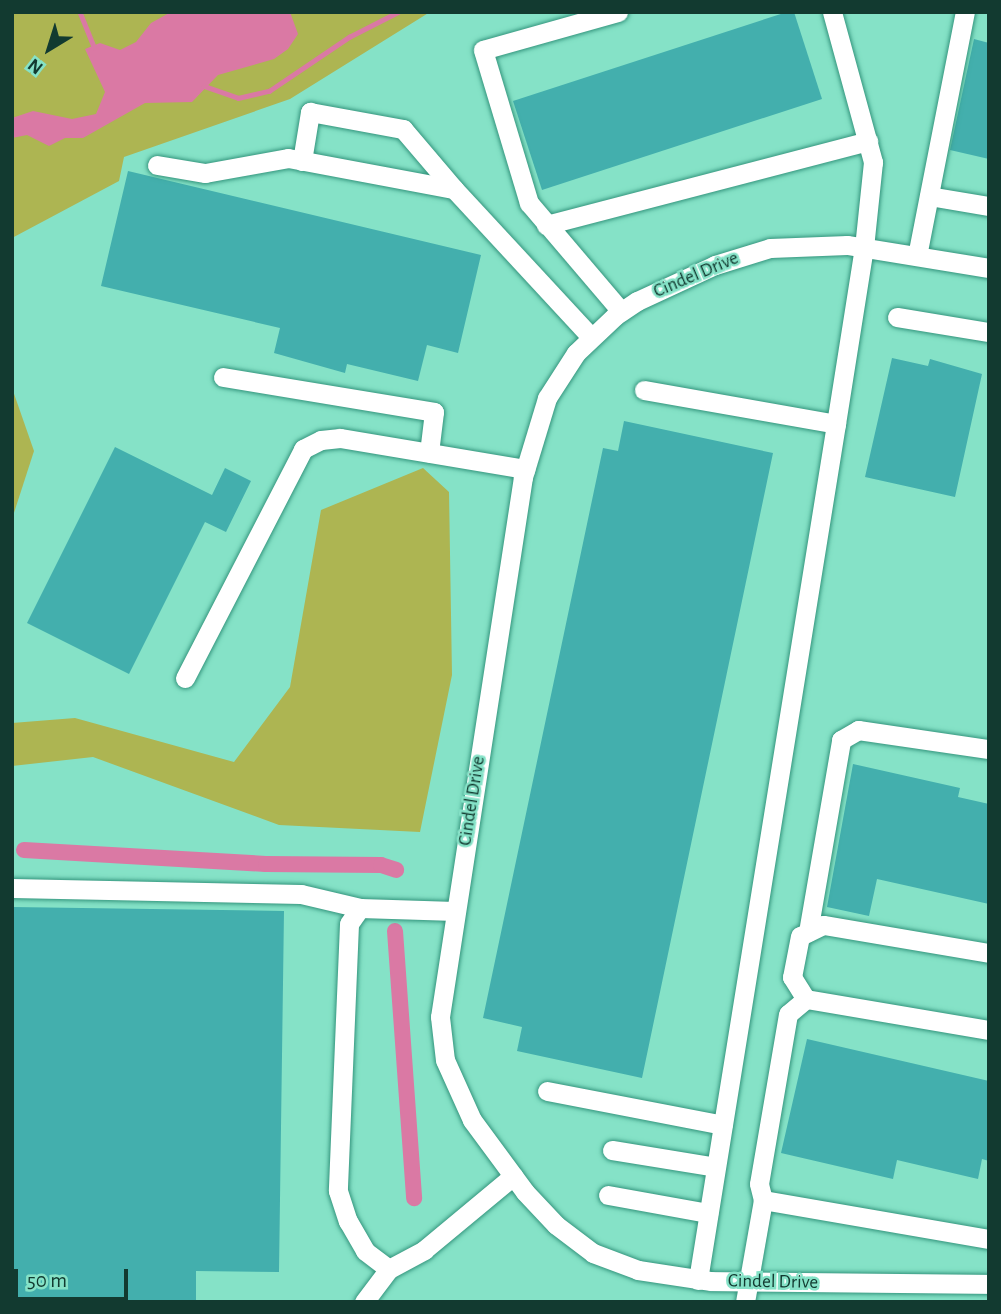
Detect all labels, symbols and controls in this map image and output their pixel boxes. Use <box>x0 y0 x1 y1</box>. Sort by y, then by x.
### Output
north arrow <box>14 14 84 84</box>
text: N <box>25 54 47 77</box>
street label: Cindel Drive <box>650 247 742 303</box>
street label: Cindel Drive <box>454 755 490 847</box>
scale bar <box>18 1254 131 1298</box>
text: 50 m <box>27 1270 67 1291</box>
street label: Cindel Drive <box>728 1270 818 1294</box>

